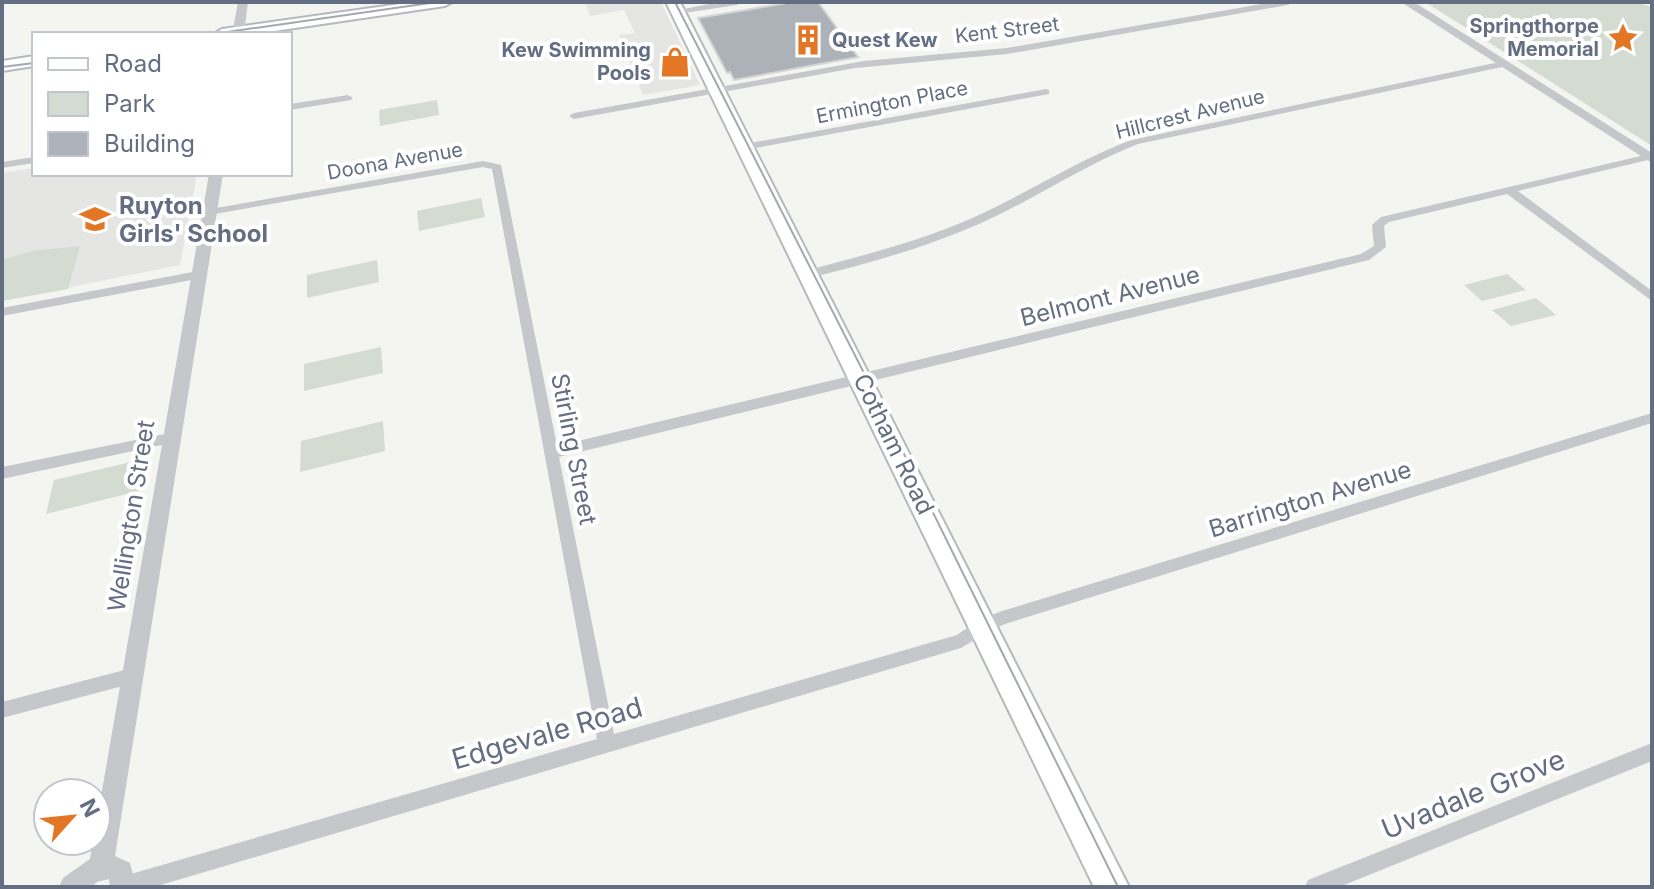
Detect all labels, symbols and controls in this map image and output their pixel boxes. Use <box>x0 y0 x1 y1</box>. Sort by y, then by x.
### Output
street label: Kent Street <box>954 12 1061 48</box>
place label: Springthorpe Memorial <box>1470 14 1599 61</box>
place icon: Springthorpe Memorial <box>1606 21 1640 55</box>
building icon: Quest Kew <box>791 23 825 57</box>
place label: Quest Kew <box>832 28 937 52</box>
legend <box>32 32 292 176</box>
place label: Kew Swimming Pools <box>501 38 651 85</box>
shop icon: Kew Swimming Pools <box>658 45 692 79</box>
text: Road <box>104 49 162 78</box>
street label: Ermington Place <box>814 76 970 128</box>
street label: Hillcrest Avenue <box>1113 84 1267 144</box>
text: Park <box>104 89 155 118</box>
text: Building <box>104 129 195 158</box>
street label: Doona Avenue <box>325 137 465 185</box>
place label: Ruyton Girls' School <box>119 191 268 248</box>
school or university icon: Ruyton Girls' School <box>78 202 112 236</box>
street label: Belmont Avenue <box>1017 260 1203 332</box>
street label: Cotham Road <box>847 369 941 519</box>
street label: Stirling Street <box>545 371 603 527</box>
street label: Wellington Street <box>102 418 160 614</box>
street label: Barrington Avenue <box>1205 454 1415 544</box>
street label: Edgevale Road <box>448 690 646 776</box>
street label: Uvadale Grove <box>1376 742 1570 846</box>
north arrow <box>32 777 112 857</box>
text: N <box>74 795 105 821</box>

